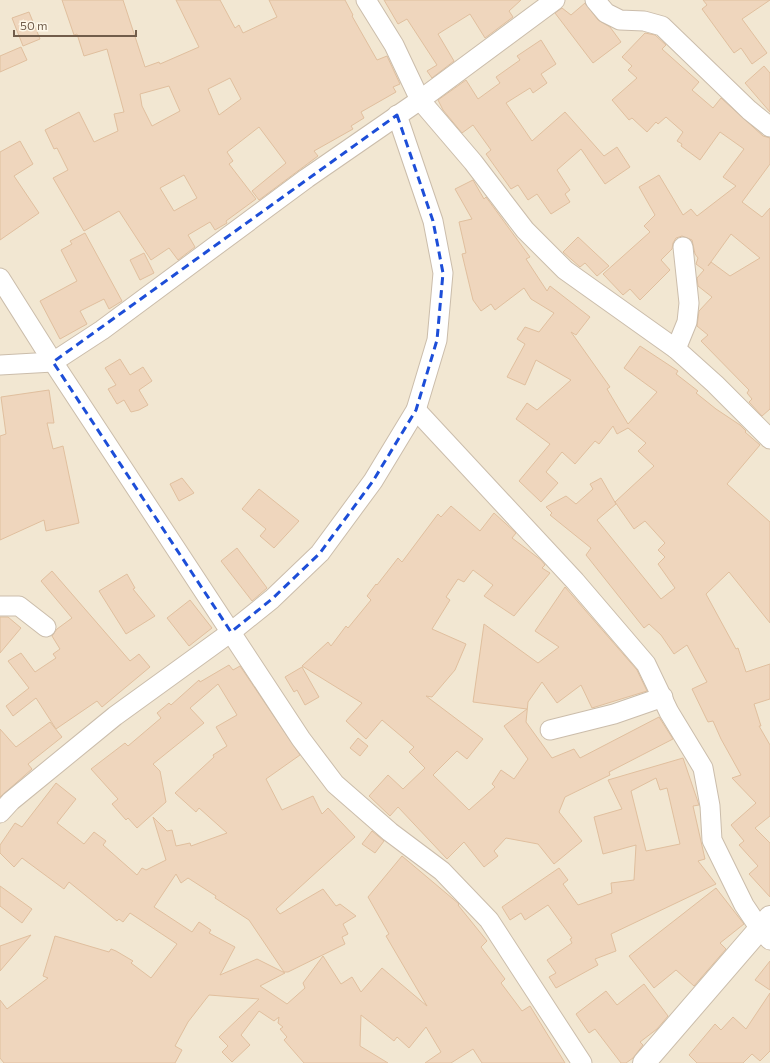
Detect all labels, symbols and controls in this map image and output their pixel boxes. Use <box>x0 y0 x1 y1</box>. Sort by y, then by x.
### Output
scale bar <box>14 12 136 38</box>
text: 50 m <box>20 18 48 32</box>

